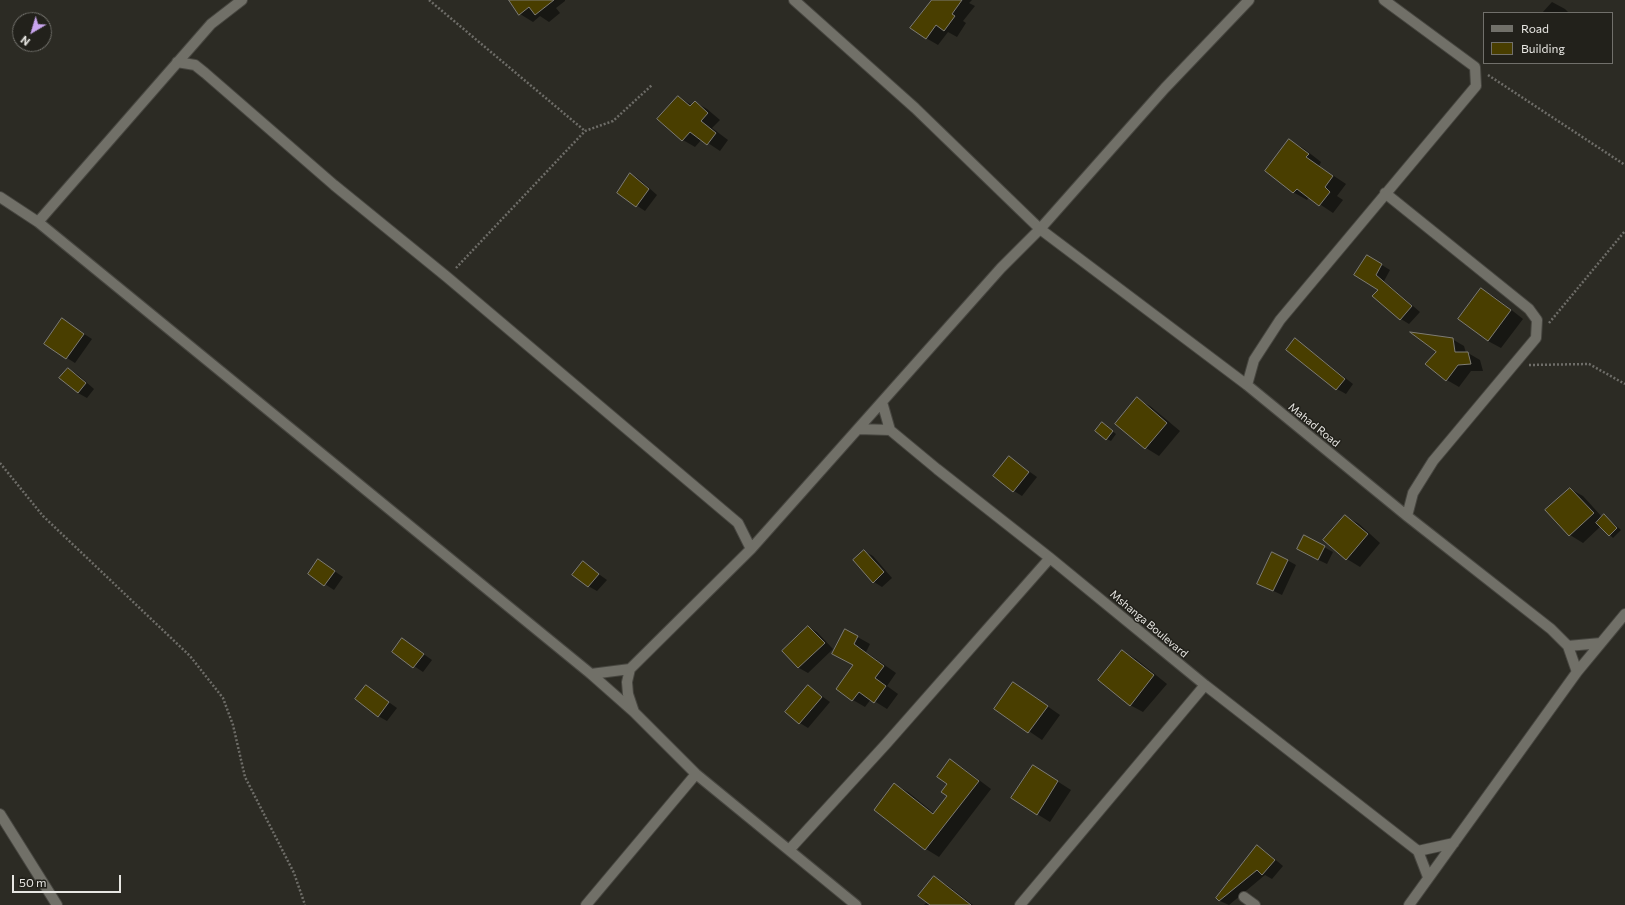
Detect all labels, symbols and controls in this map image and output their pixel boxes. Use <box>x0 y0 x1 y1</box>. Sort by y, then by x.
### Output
north arrow <box>12 12 52 52</box>
legend <box>1483 12 1613 64</box>
text: Road <box>1521 21 1549 35</box>
text: N <box>18 33 32 49</box>
text: Building <box>1521 41 1565 55</box>
street label: Mahad Road <box>1286 400 1342 450</box>
street label: Mshanga Boulevard <box>1107 588 1191 660</box>
scale bar <box>14 867 123 893</box>
text: 50 m <box>19 875 47 889</box>

